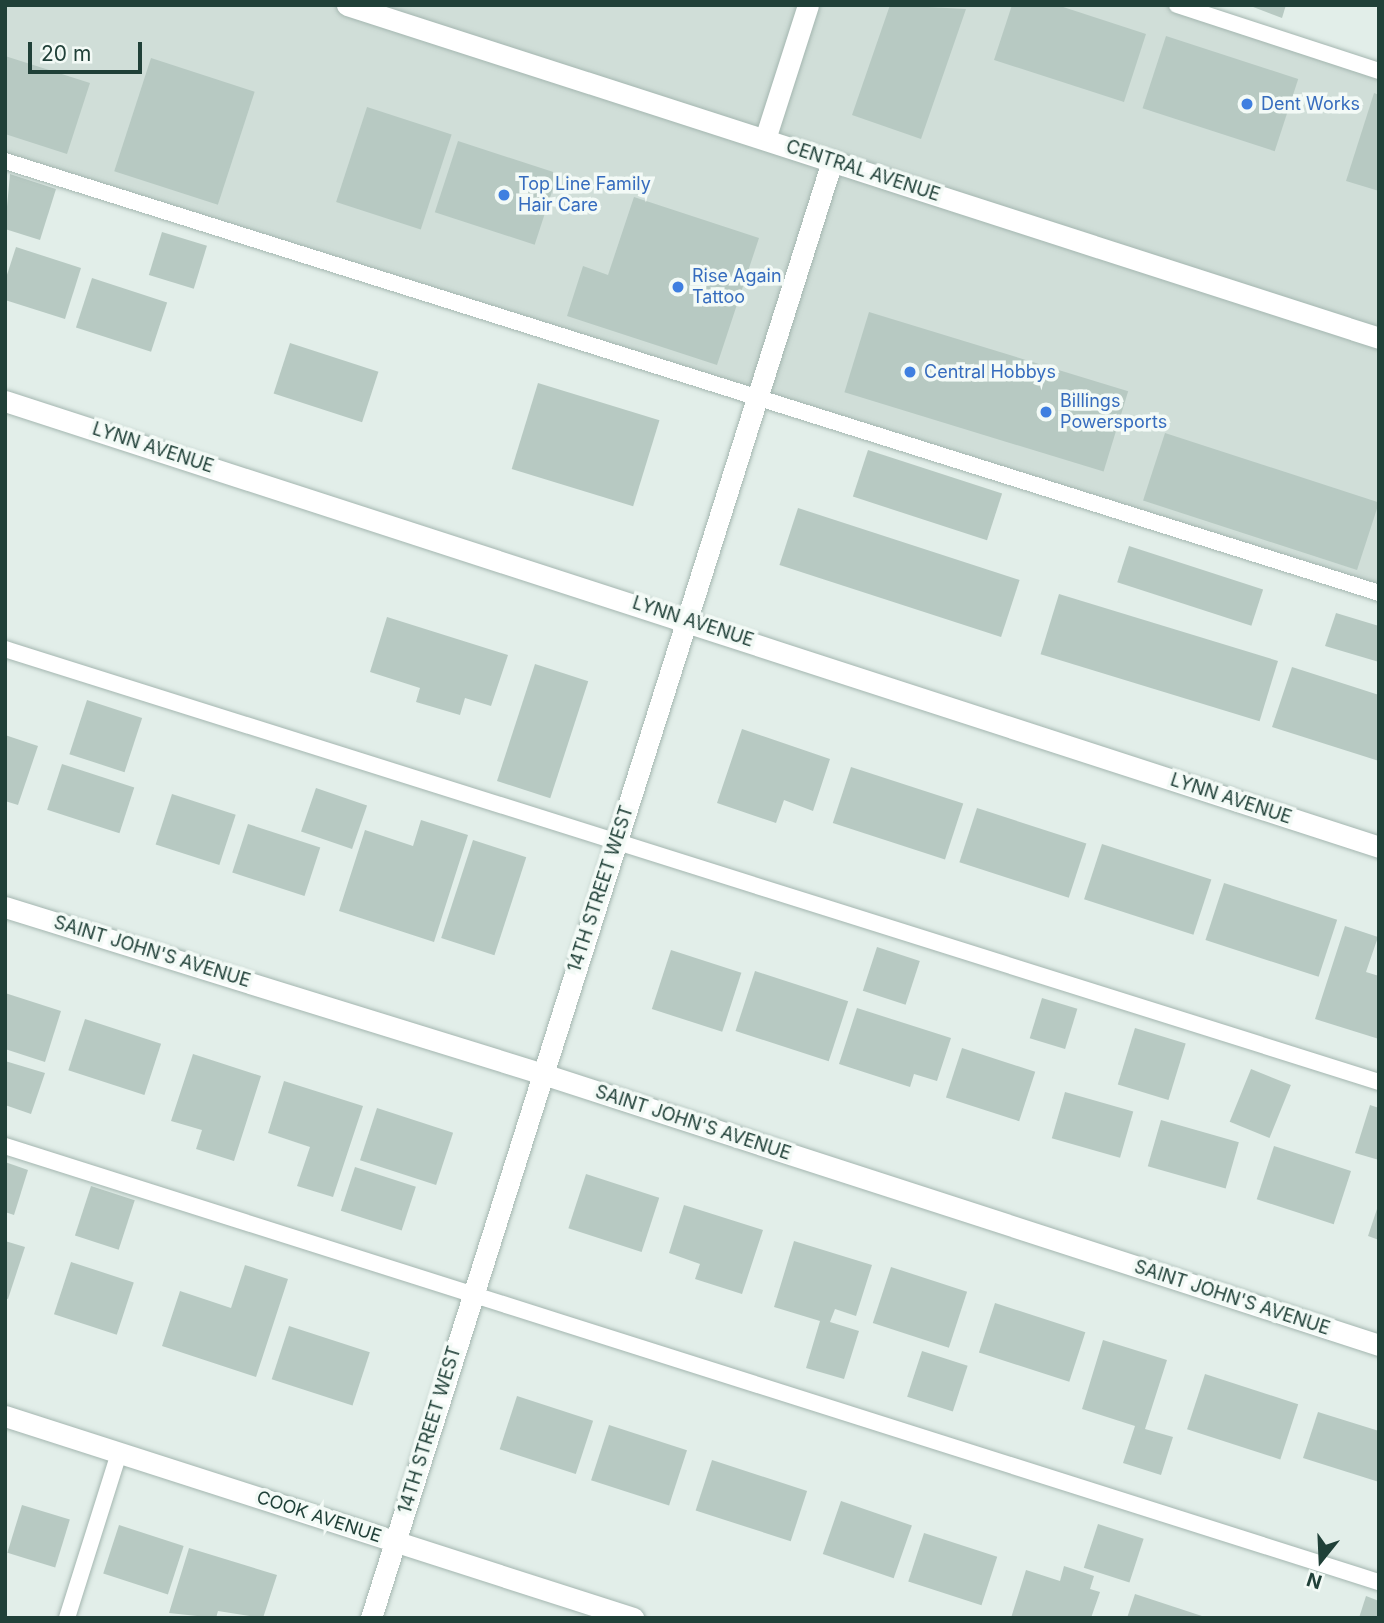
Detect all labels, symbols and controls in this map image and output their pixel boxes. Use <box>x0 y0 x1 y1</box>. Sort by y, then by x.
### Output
scale bar <box>32 28 145 72</box>
text: 20 m <box>41 41 91 66</box>
place label: Dent Works <box>1261 93 1360 115</box>
marker: Dent Works <box>1239 96 1255 112</box>
street label: CENTRAL AVENUE <box>783 136 943 206</box>
place label: Top Line Family Hair Care <box>518 174 651 216</box>
marker: Top Line Family Hair Care <box>496 187 512 203</box>
place label: Rise Again Tattoo <box>692 266 782 308</box>
marker: Rise Again Tattoo <box>670 279 686 295</box>
place label: Central Hobbys <box>924 361 1056 383</box>
marker: Central Hobbys <box>902 364 918 380</box>
place label: Billings Powersports <box>1060 391 1167 434</box>
marker: Billings Powersports <box>1038 404 1054 420</box>
street label: LYNN AVENUE <box>90 418 216 478</box>
street label: LYNN AVENUE <box>630 592 756 652</box>
street label: LYNN AVENUE <box>1168 769 1294 829</box>
street label: 14TH STREET WEST <box>564 803 638 975</box>
street label: SAINT JOHN'S AVENUE <box>51 912 253 992</box>
street label: SAINT JOHN'S AVENUE <box>593 1081 793 1165</box>
street label: SAINT JOHN'S AVENUE <box>1132 1256 1332 1340</box>
street label: 14TH STREET WEST <box>394 1344 466 1516</box>
street label: COOK AVENUE <box>254 1487 384 1547</box>
north arrow <box>1286 1525 1356 1595</box>
text: N <box>1304 1567 1325 1594</box>

